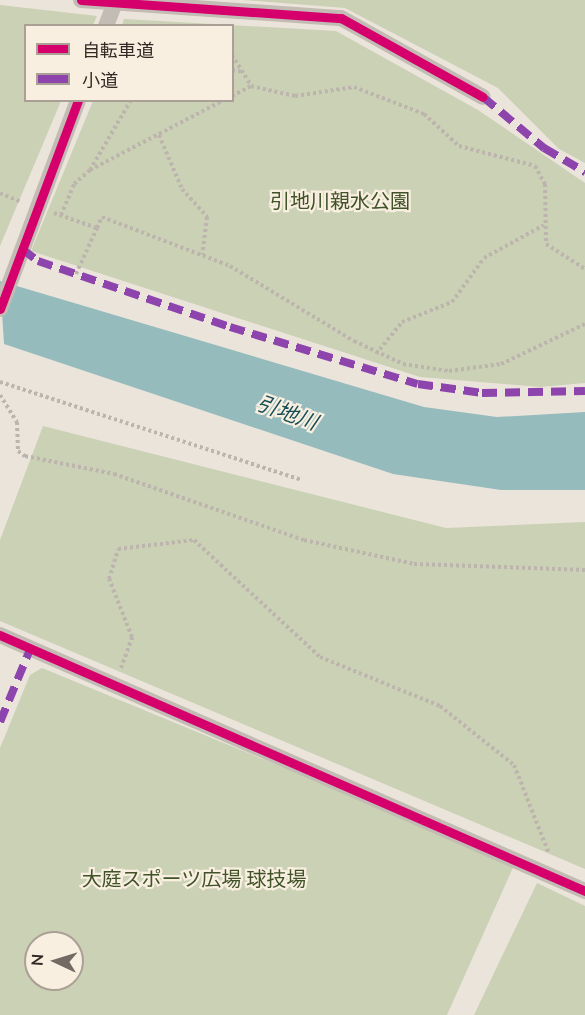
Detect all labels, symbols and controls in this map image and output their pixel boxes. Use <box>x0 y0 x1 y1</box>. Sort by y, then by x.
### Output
legend <box>24 24 234 102</box>
text: 自転車道 <box>82 39 154 63</box>
text: 小道 <box>82 69 118 93</box>
park label: 引地川親水公園 <box>270 189 410 213</box>
water label: 引地川 <box>253 390 321 436</box>
park label: 大庭スポーツ広場 球技場 <box>81 867 307 891</box>
north arrow <box>24 931 84 991</box>
text: N <box>27 953 49 967</box>

